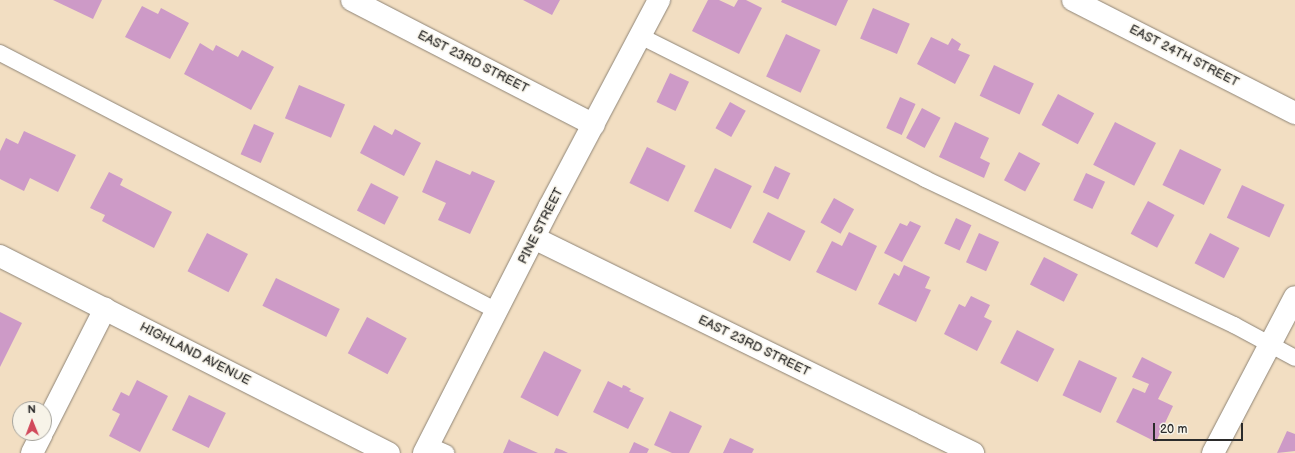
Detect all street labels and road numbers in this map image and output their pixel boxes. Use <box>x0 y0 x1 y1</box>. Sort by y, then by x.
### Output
street label: EAST 24TH STREET <box>1126 22 1242 90</box>
street label: EAST 23RD STREET <box>415 27 531 97</box>
street label: PINE STREET <box>515 185 567 267</box>
street label: EAST 23RD STREET <box>695 312 813 380</box>
street label: HIGHLAND AVENUE <box>137 319 253 389</box>

